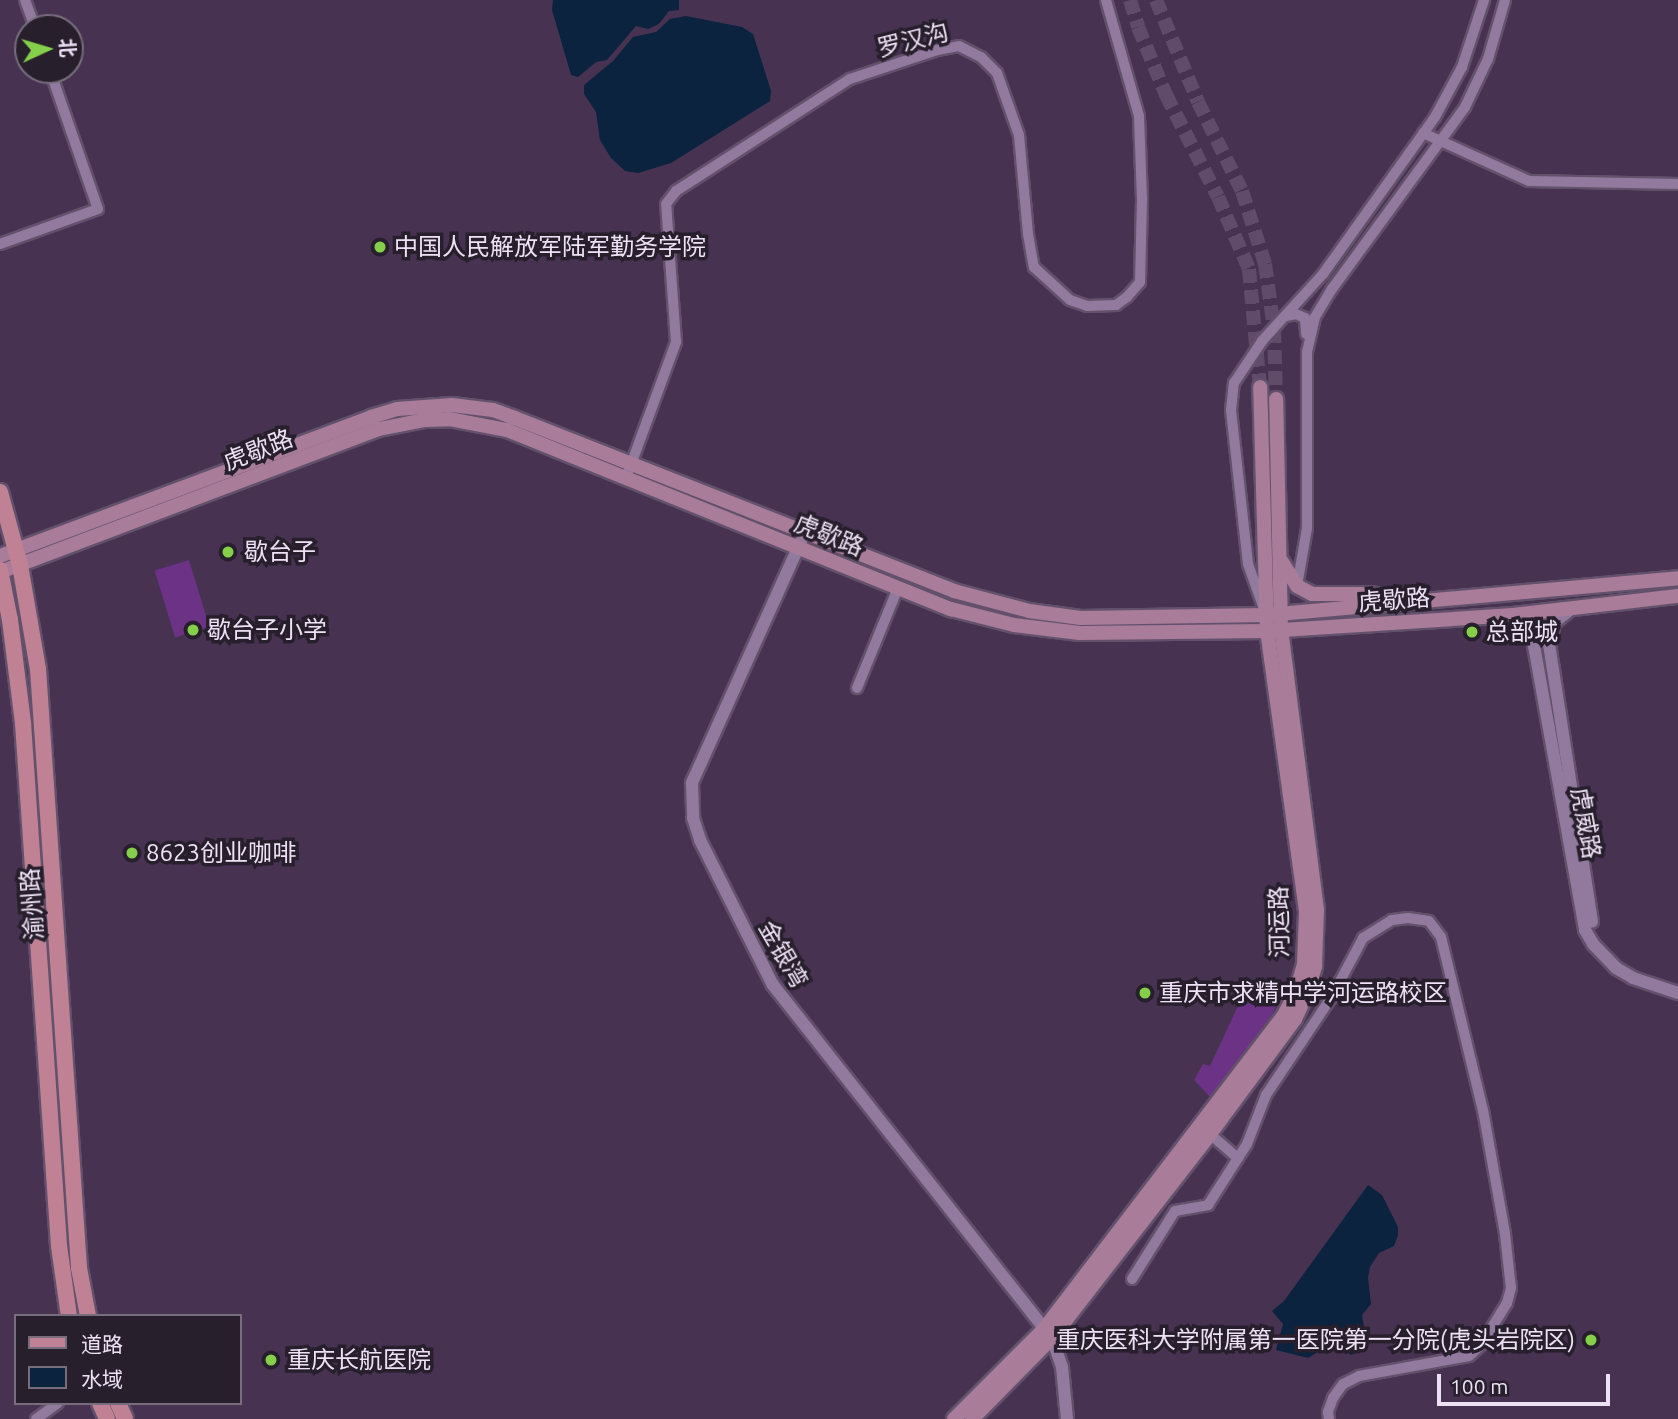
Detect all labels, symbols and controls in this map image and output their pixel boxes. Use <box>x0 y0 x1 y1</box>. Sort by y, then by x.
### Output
north arrow <box>14 14 84 84</box>
street label: 罗汉沟 <box>875 17 951 63</box>
text: 北 <box>56 37 80 58</box>
place label: 中国人民解放军陆军勤务学院 <box>394 233 706 261</box>
marker: 中国人民解放军陆军勤务学院 <box>372 239 388 255</box>
street label: 虎歇路 <box>219 424 297 476</box>
street label: 虎歇路 <box>790 508 868 562</box>
place label: 歇台子 <box>244 538 316 566</box>
marker: 歇台子 <box>218 542 238 562</box>
street label: 虎歇路 <box>1357 583 1431 617</box>
place label: 歇台子小学 <box>207 616 327 644</box>
place label: 总部城 <box>1486 618 1558 646</box>
marker: 歇台子小学 <box>185 622 201 638</box>
marker: 总部城 <box>1464 624 1480 640</box>
street label: 虎威路 <box>1566 785 1606 861</box>
place label: 8623创业咖啡 <box>146 839 296 867</box>
marker: 8623创业咖啡 <box>124 845 140 861</box>
street label: 渝州路 <box>15 867 49 941</box>
street label: 河运路 <box>1264 886 1294 958</box>
street label: 金银湾 <box>753 916 813 992</box>
place label: 重庆市求精中学河运路校区 <box>1159 979 1447 1007</box>
marker: 重庆市求精中学河运路校区 <box>1137 985 1153 1001</box>
legend <box>14 1314 242 1405</box>
place label: 重庆医科大学附属第一医院第一分院(虎头岩院区) <box>1056 1326 1575 1354</box>
marker: 重庆医科大学附属第一医院第一分院(虎头岩院区) <box>1581 1330 1601 1350</box>
text: 道路 <box>81 1332 123 1356</box>
place label: 重庆长航医院 <box>287 1346 431 1374</box>
marker: 重庆长航医院 <box>261 1350 281 1370</box>
scale bar <box>1440 1360 1613 1404</box>
text: 水域 <box>81 1367 123 1391</box>
text: 100 m <box>1450 1374 1508 1398</box>

